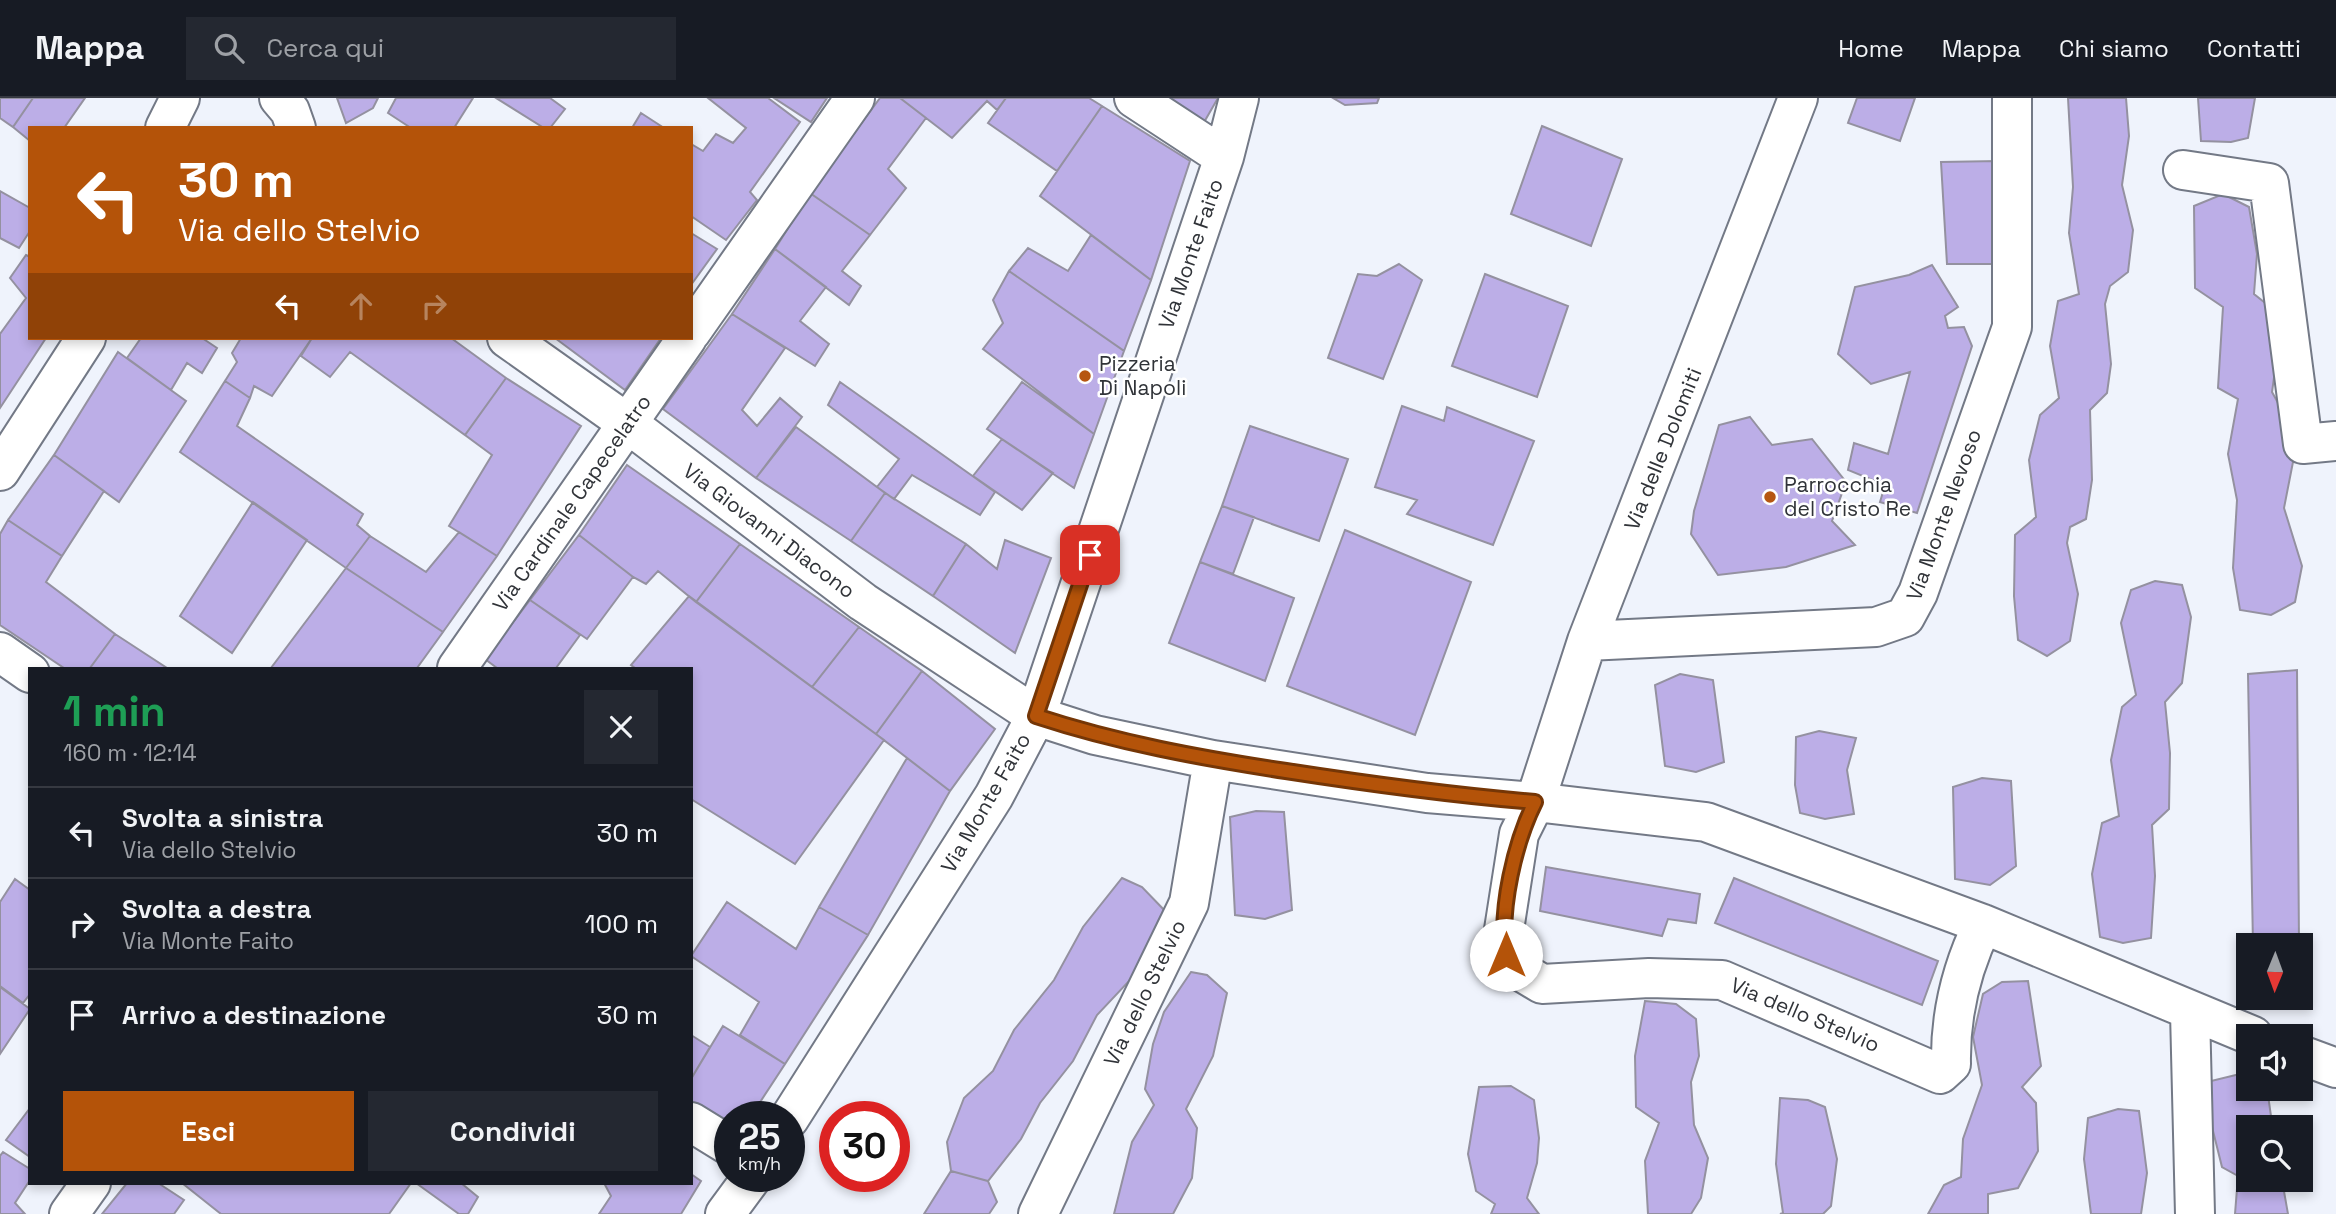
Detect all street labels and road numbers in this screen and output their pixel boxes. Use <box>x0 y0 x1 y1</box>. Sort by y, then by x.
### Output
street label: Via Monte Faito <box>1152 175 1229 333</box>
street label: Via delle Dolomiti <box>1618 364 1707 534</box>
street label: Via Cardinale Capecelatro <box>486 389 657 616</box>
street label: Via Monte Nevoso <box>1900 425 1987 604</box>
street label: Via Giovanni Diacono <box>678 457 861 604</box>
street label: Via Monte Faito <box>935 728 1037 878</box>
street label: Via dello Stelvio <box>1097 915 1192 1070</box>
street label: Via dello Stelvio <box>1727 971 1884 1058</box>

